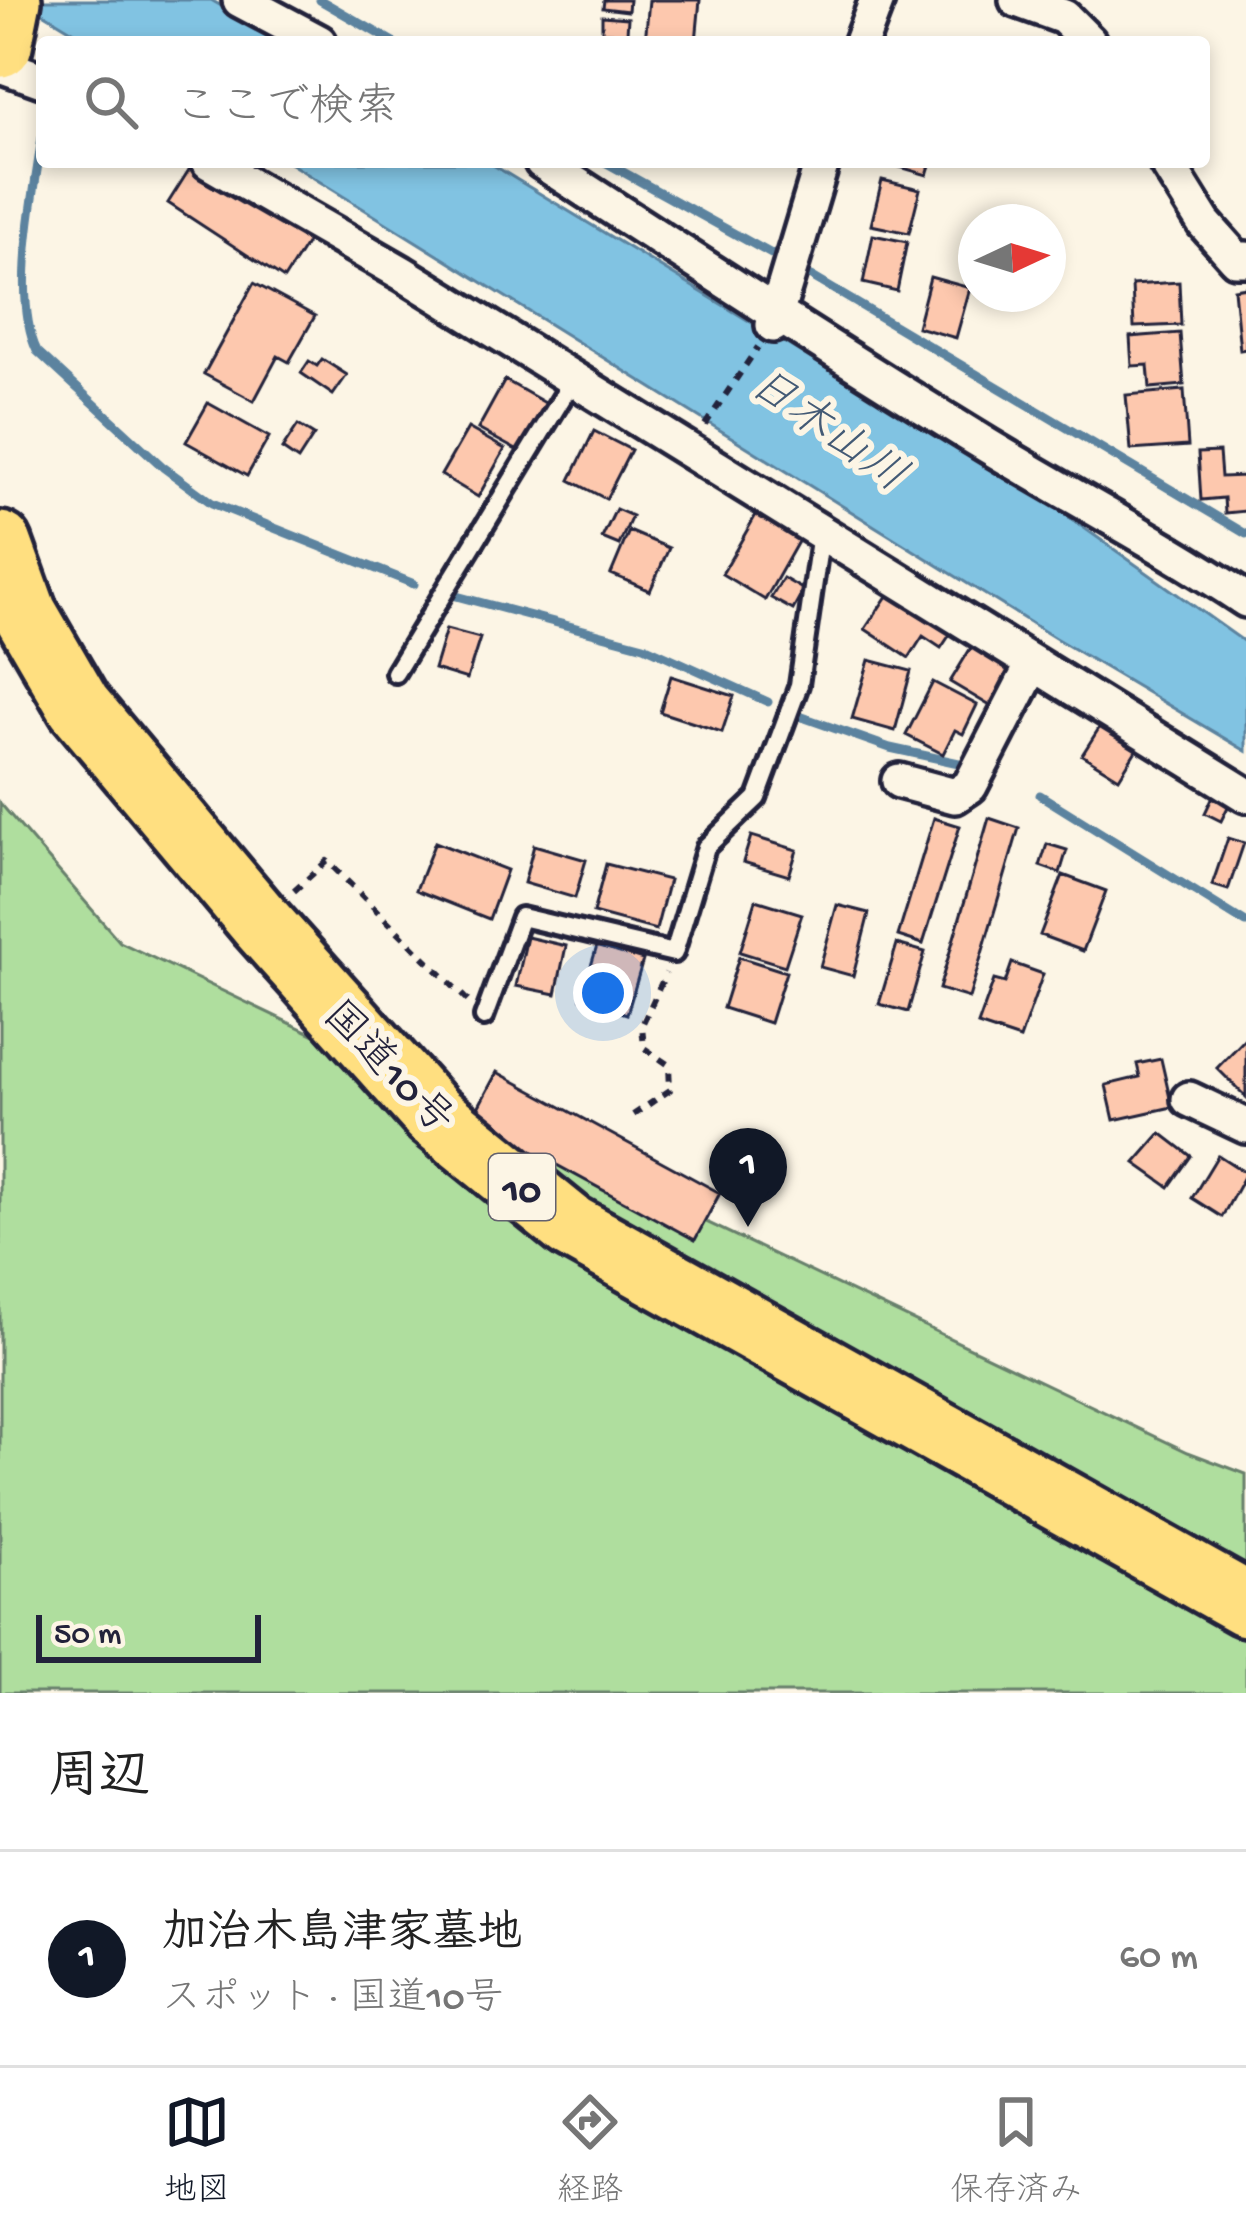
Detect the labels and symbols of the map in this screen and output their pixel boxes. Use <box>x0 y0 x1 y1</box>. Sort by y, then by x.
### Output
north arrow <box>958 204 1066 312</box>
water label: 日木山川 <box>737 358 916 506</box>
your location <box>573 963 633 1023</box>
street label: 国道10号 <box>310 992 463 1147</box>
pin: 1 <box>709 1128 787 1227</box>
road number: 10 <box>489 1154 555 1220</box>
scale bar <box>36 1609 261 1662</box>

